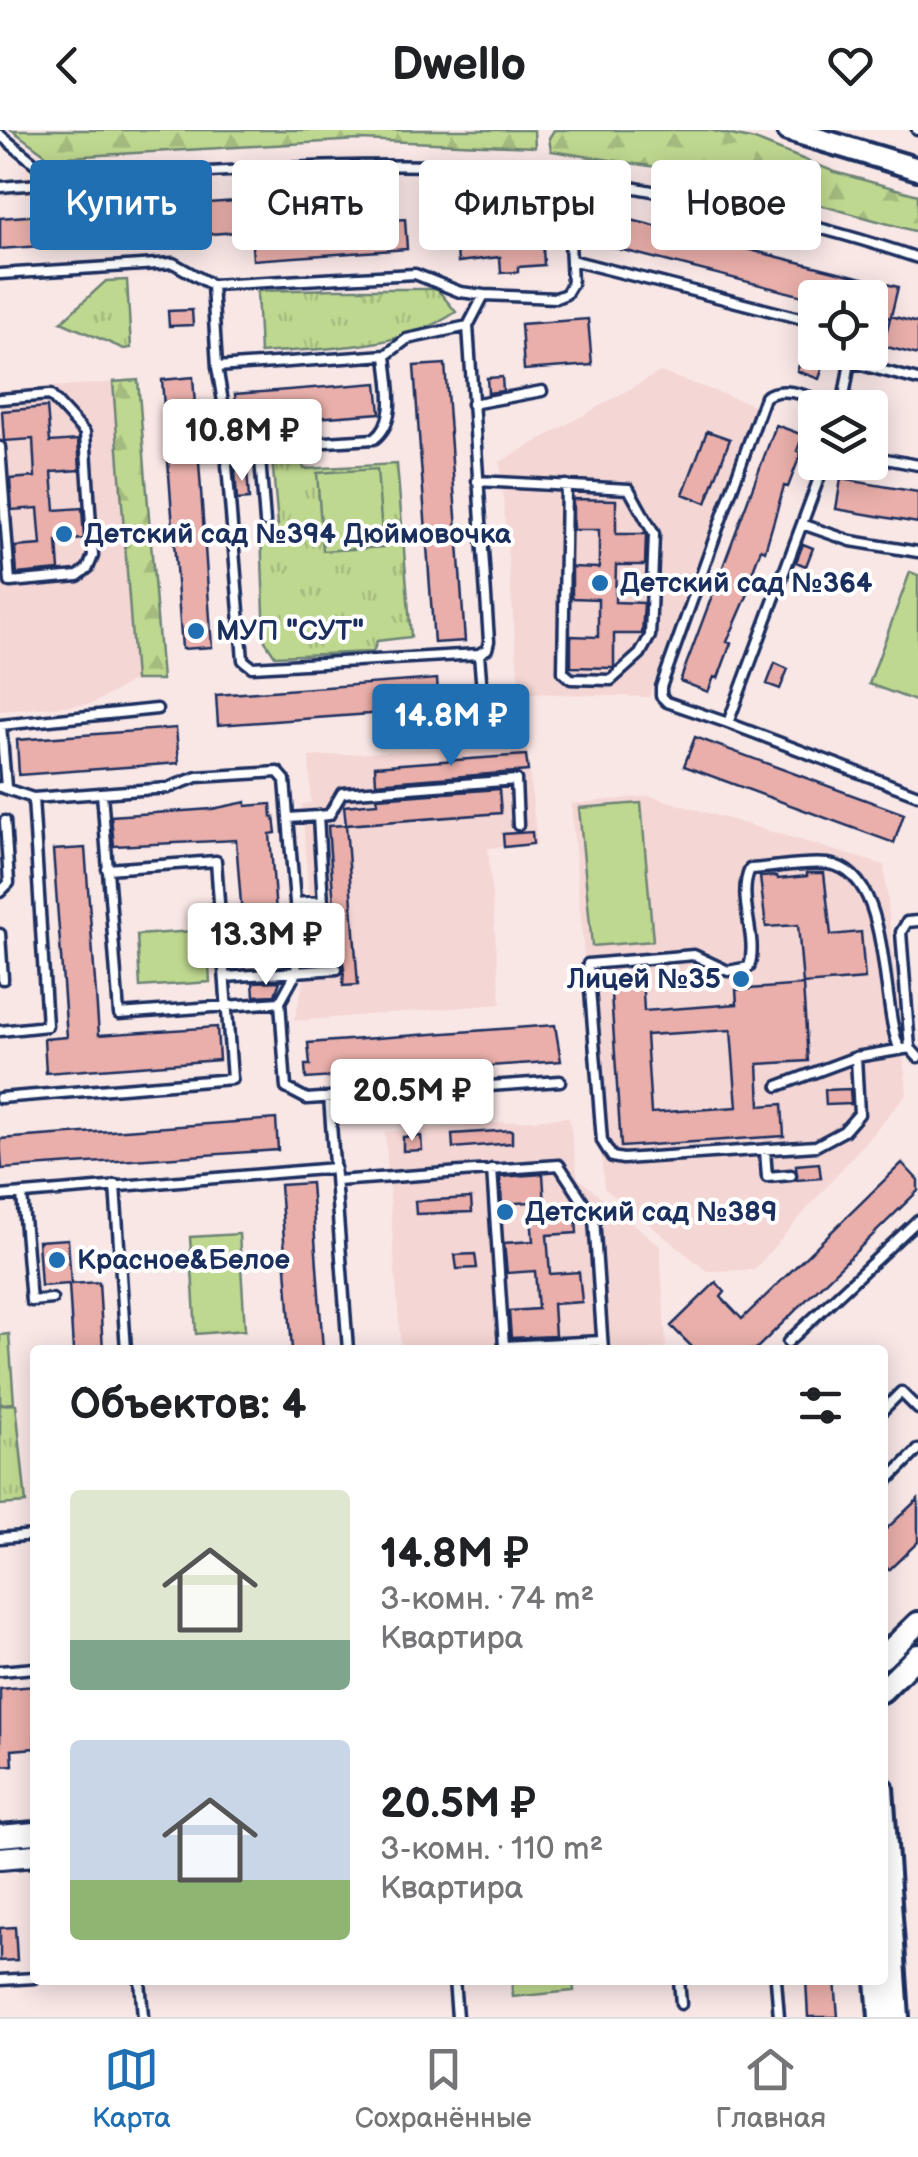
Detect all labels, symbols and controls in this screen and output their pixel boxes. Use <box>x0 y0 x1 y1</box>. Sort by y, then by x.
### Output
icon: back <box>40 38 95 93</box>
text: Dwello <box>392 38 526 93</box>
icon: heart <box>823 38 878 93</box>
chip: Купить <box>30 160 212 250</box>
chip: Снять <box>232 160 399 250</box>
chip: Фильтры <box>419 160 631 250</box>
chip: Новое <box>651 160 821 250</box>
map controls <box>798 280 888 480</box>
button: locate <box>798 280 888 370</box>
button: layers <box>798 390 888 480</box>
pin: 10.8M ₽ <box>150 399 334 484</box>
text: 10.8M ₽ <box>185 412 299 451</box>
place label: Детский сад №394 Дюймовочка <box>84 518 512 551</box>
marker: Детский сад №394 Дюймовочка <box>53 523 75 545</box>
place label: Детский сад №364 <box>620 567 873 600</box>
marker: Детский сад №364 <box>589 572 611 594</box>
place label: МУП "СУТ" <box>216 615 364 648</box>
marker: МУП "СУТ" <box>185 620 207 642</box>
pin: 14.8M ₽ <box>359 684 543 769</box>
text: 14.8M ₽ <box>394 697 508 736</box>
pin: 13.3M ₽ <box>174 903 358 988</box>
text: 13.3M ₽ <box>210 916 322 955</box>
place label: Лицей №35 <box>566 963 721 996</box>
marker: Лицей №35 <box>730 968 752 990</box>
pin: 20.5M ₽ <box>320 1059 504 1144</box>
text: 20.5M ₽ <box>353 1072 471 1111</box>
place label: Детский сад №389 <box>525 1196 777 1229</box>
marker: Детский сад №389 <box>494 1201 516 1223</box>
place label: Красное&Белое <box>77 1244 290 1277</box>
marker: Красное&Белое <box>46 1249 68 1271</box>
icon: filters <box>793 1378 848 1433</box>
text: Объектов: 4 <box>70 1380 307 1431</box>
text: 14.8M ₽ <box>380 1529 529 1580</box>
icon: home <box>150 1530 270 1650</box>
text: 3-комн. · 74 m² <box>380 1580 594 1619</box>
text: Квартира <box>380 1619 523 1658</box>
text: 20.5M ₽ <box>380 1779 536 1830</box>
icon: home <box>150 1780 270 1900</box>
text: 3-комн. · 110 m² <box>380 1830 603 1869</box>
text: Квартира <box>380 1869 523 1908</box>
tab: Карта <box>92 2042 171 2135</box>
tab: Сохранённые <box>355 2042 532 2135</box>
tab: Главная <box>716 2042 826 2135</box>

